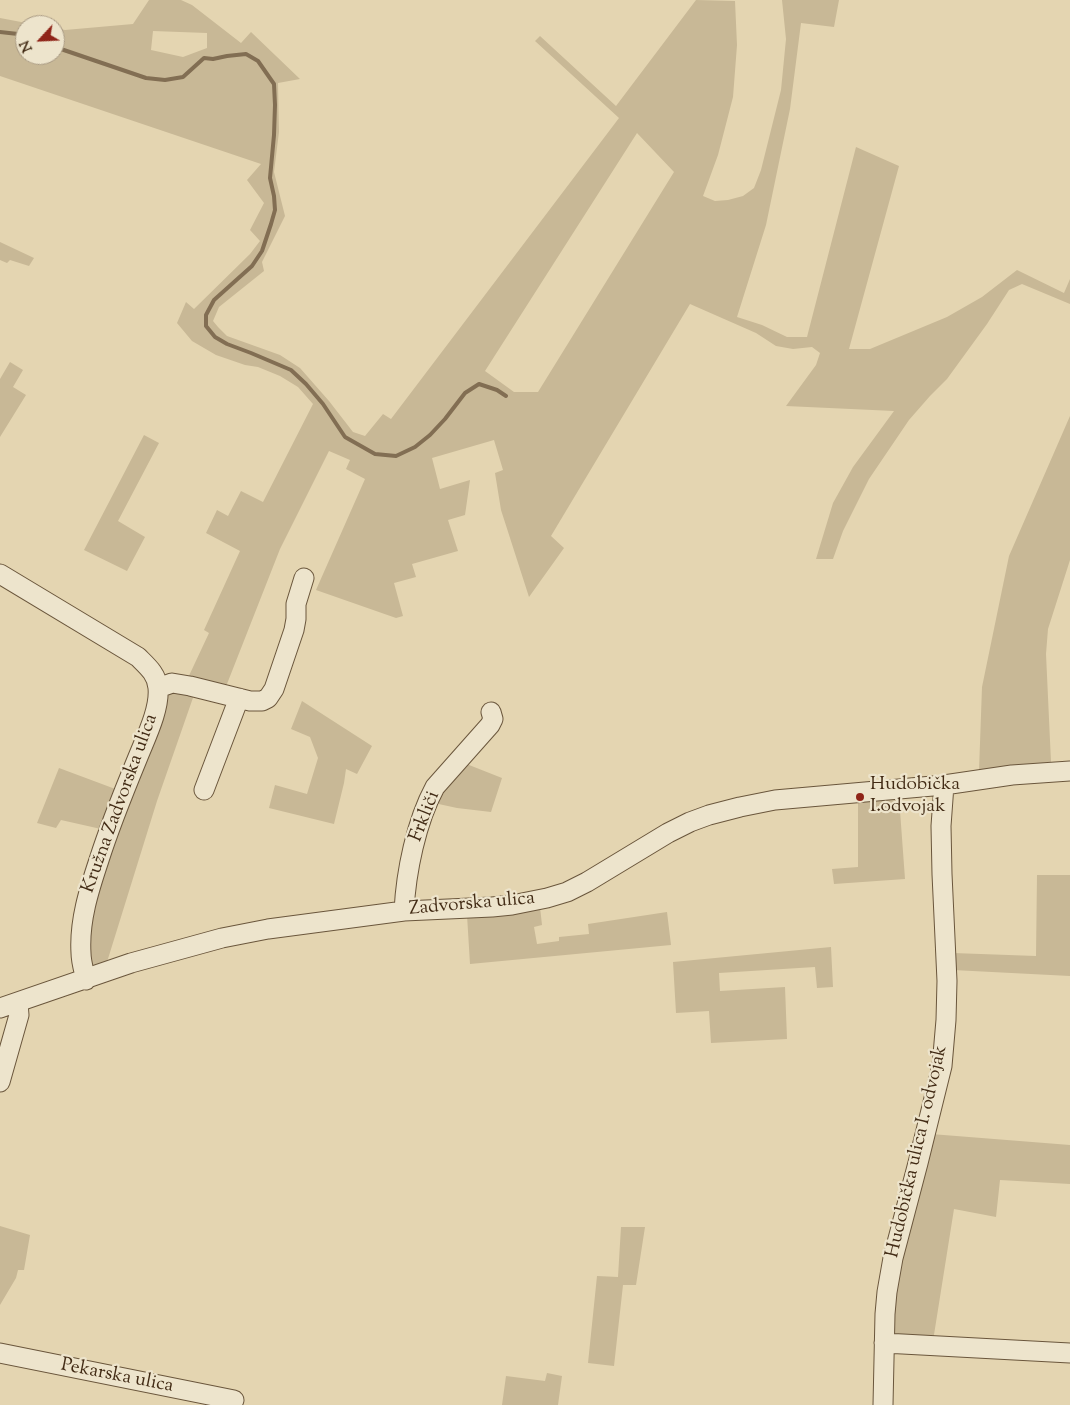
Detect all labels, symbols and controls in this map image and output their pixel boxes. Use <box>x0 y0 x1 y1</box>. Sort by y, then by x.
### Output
north arrow <box>15 15 65 65</box>
text: N <box>16 37 39 55</box>
street label: Kružna Zadvorska ulica <box>78 711 164 897</box>
place label: Hudobička I.odvojak <box>870 775 960 819</box>
street label: Frkliči <box>406 789 446 845</box>
marker: Hudobička I.odvojak <box>854 791 866 803</box>
street label: Zadvorska ulica <box>408 888 536 922</box>
street label: Hudobička ulica I. odvojak <box>882 1044 954 1260</box>
street label: Pekarska ulica <box>59 1355 175 1399</box>

